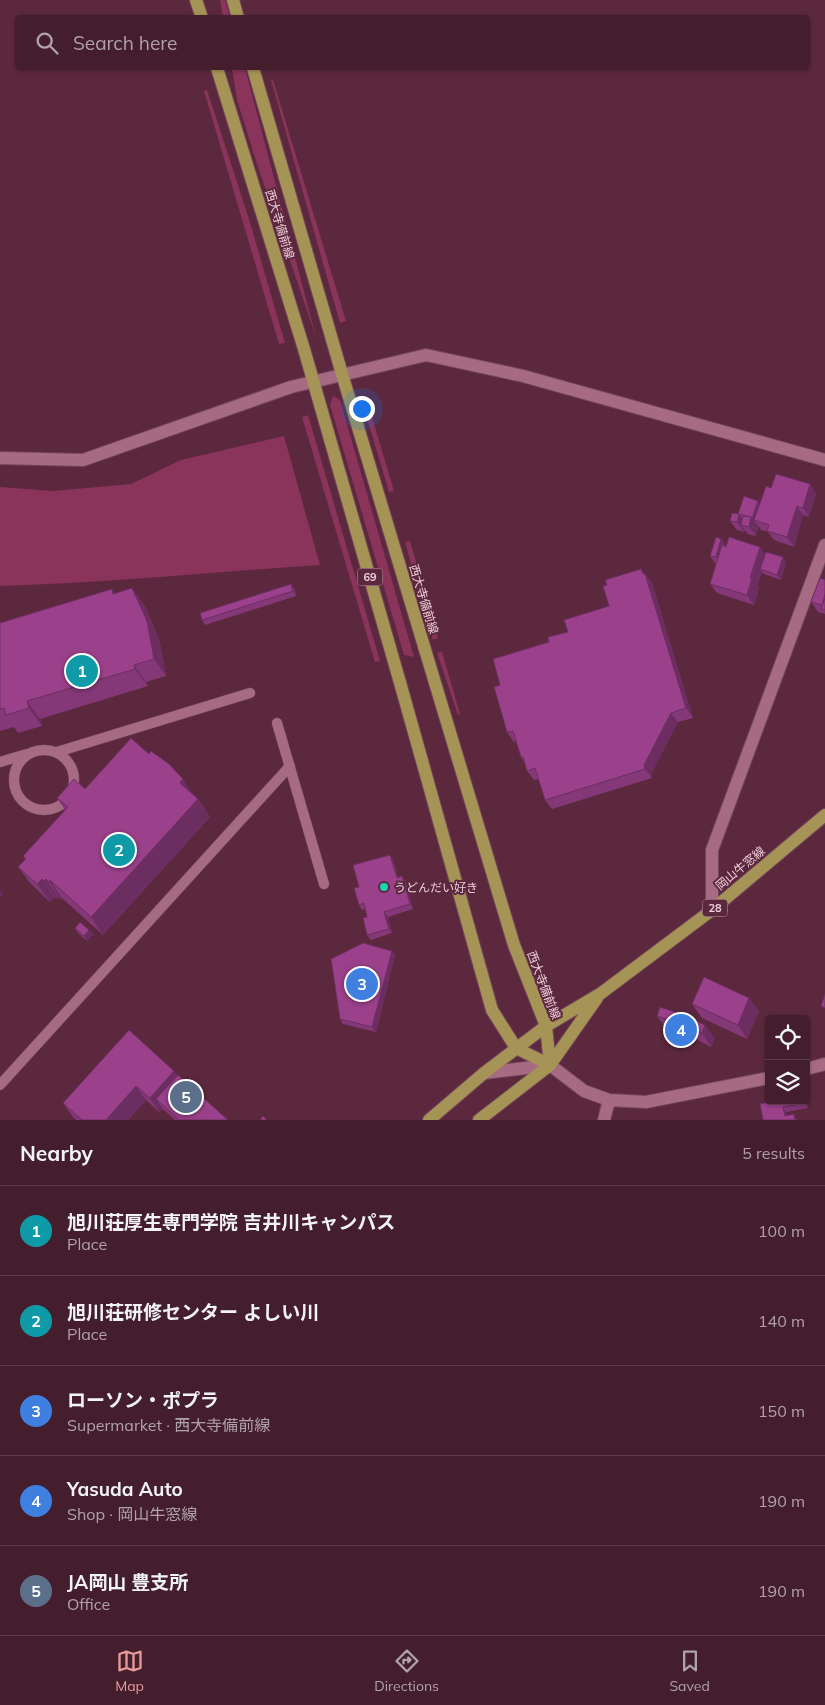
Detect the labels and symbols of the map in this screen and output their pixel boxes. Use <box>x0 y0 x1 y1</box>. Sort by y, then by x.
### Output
street label: 西大寺備前線 <box>262 187 298 261</box>
your location <box>349 396 375 422</box>
street label: 西大寺備前線 <box>406 562 442 636</box>
road number: 69 <box>358 568 382 586</box>
pin: 1 <box>66 652 98 690</box>
pin: 2 <box>103 831 135 869</box>
street label: 岡山牛窓線 <box>712 843 768 893</box>
place label: うどんだい好き <box>394 880 478 895</box>
marker: うどんだい好き <box>378 881 390 893</box>
road number: 28 <box>702 900 728 916</box>
street label: 西大寺備前線 <box>524 949 564 1021</box>
pin: 3 <box>346 965 378 1003</box>
pin: 4 <box>665 1011 697 1049</box>
pin: 5 <box>170 1078 202 1116</box>

